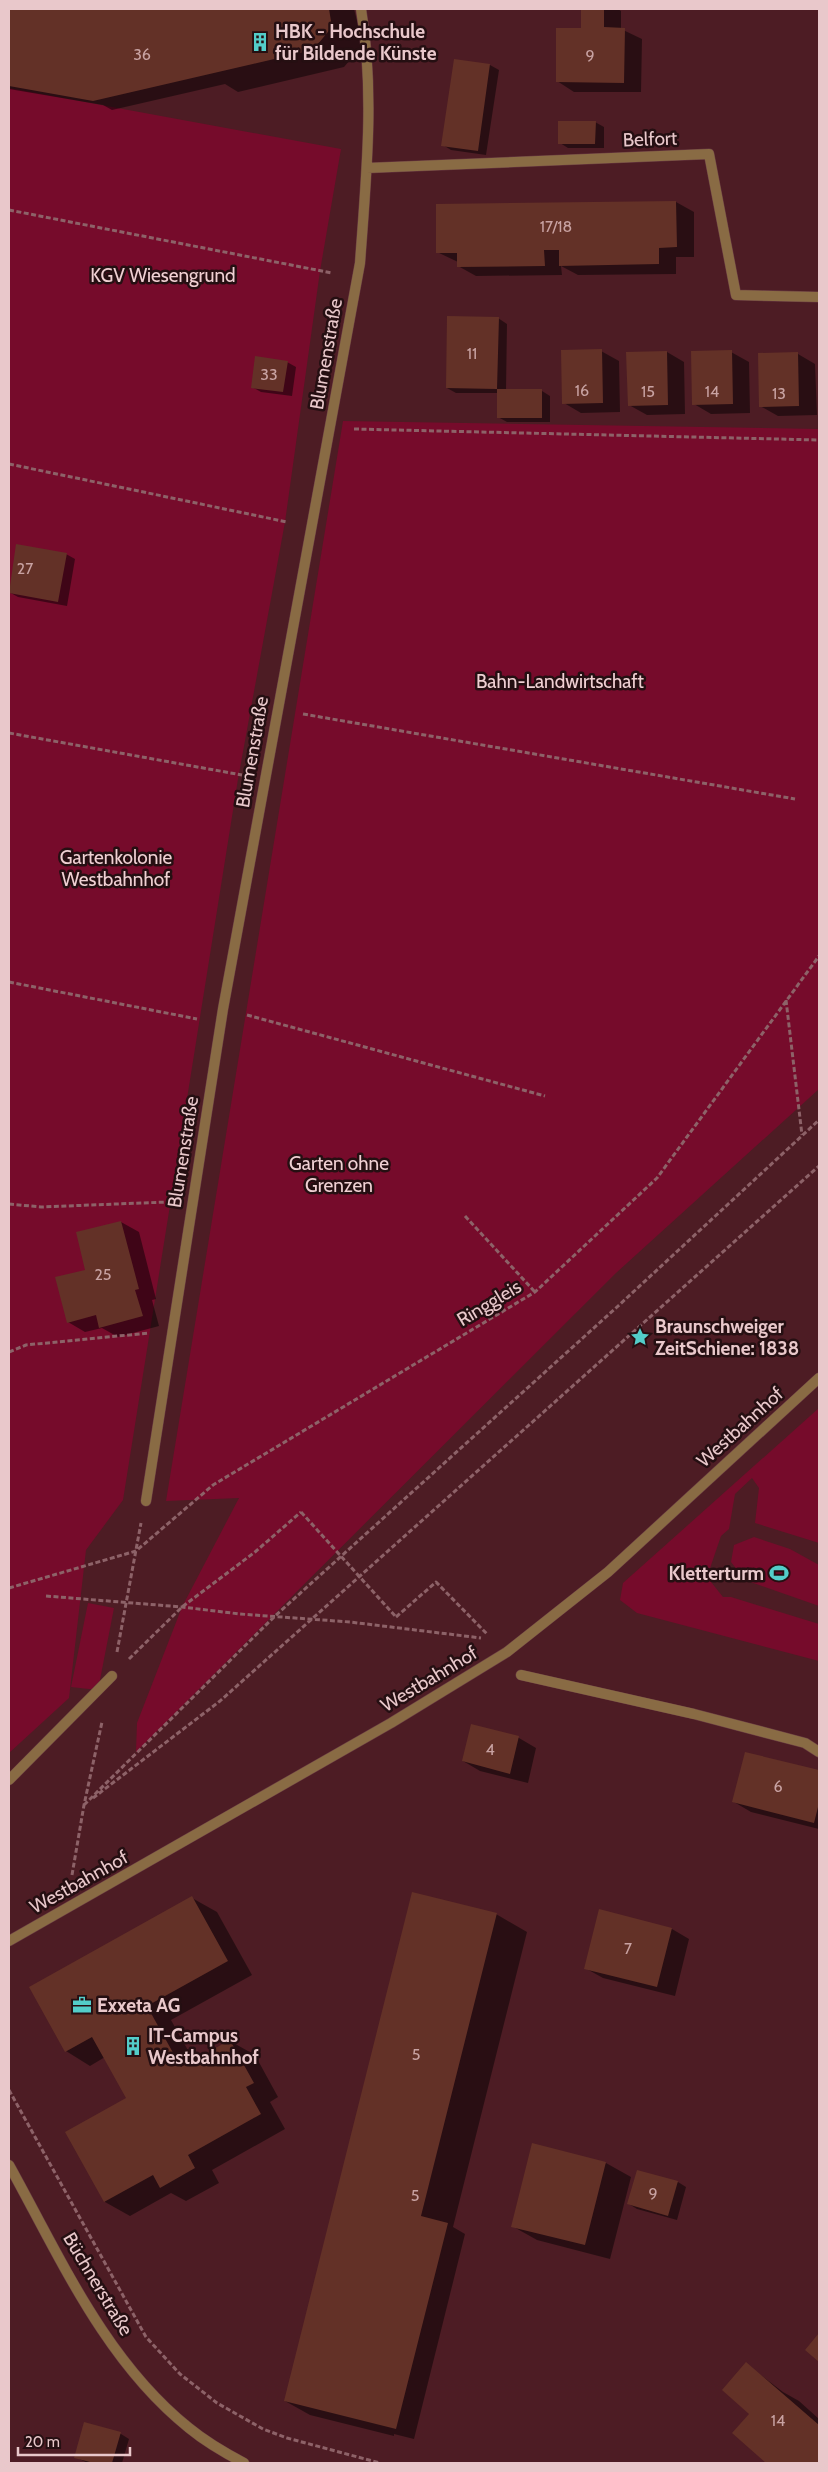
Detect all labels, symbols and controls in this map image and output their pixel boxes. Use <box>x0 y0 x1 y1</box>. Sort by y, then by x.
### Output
place label: HBK - Hochschule für Bildende Künste <box>275 20 437 65</box>
building icon: HBK - Hochschule für Bildende Künste <box>249 31 271 53</box>
house number: 36 <box>133 45 151 64</box>
house number: 9 <box>585 46 595 65</box>
street label: Belfort <box>622 127 678 151</box>
house number: 17/18 <box>540 217 572 236</box>
park label: KGV Wiesengrund <box>90 264 236 287</box>
street label: Blumenstraße <box>305 296 347 411</box>
house number: 11 <box>467 344 477 363</box>
house number: 33 <box>260 365 278 384</box>
house number: 16 <box>575 381 589 400</box>
house number: 15 <box>641 382 655 401</box>
house number: 14 <box>705 382 719 401</box>
house number: 13 <box>772 384 786 403</box>
house number: 27 <box>17 559 33 578</box>
park label: Bahn-Landwirtschaft <box>476 670 645 693</box>
street label: Blumenstraße <box>231 694 273 809</box>
park label: Gartenkolonie Westbahnhof <box>60 846 172 891</box>
street label: Blumenstraße <box>163 1094 203 1209</box>
park label: Garten ohne Grenzen <box>289 1152 389 1197</box>
house number: 25 <box>94 1265 112 1284</box>
street label: Ringgleis <box>453 1275 525 1331</box>
place label: Braunschweiger ZeitSchiene: 1838 <box>655 1315 799 1360</box>
place icon: Braunschweiger ZeitSchiene: 1838 <box>629 1326 651 1348</box>
street label: Westbahnhof <box>692 1382 789 1472</box>
place label: Kletterturm <box>668 1562 764 1585</box>
sports icon: Kletterturm <box>768 1562 790 1584</box>
street label: Westbahnhof <box>376 1641 482 1717</box>
house number: 4 <box>485 1740 495 1759</box>
house number: 6 <box>773 1777 783 1796</box>
street label: Westbahnhof <box>26 1845 133 1918</box>
house number: 7 <box>624 1939 632 1958</box>
office icon: Exxeta AG <box>71 1994 93 2016</box>
place label: Exxeta AG <box>97 1994 181 2017</box>
place label: IT-Campus Westbahnhof <box>148 2024 259 2069</box>
building icon: IT-Campus Westbahnhof <box>122 2035 144 2057</box>
house number: 5 <box>412 2045 420 2064</box>
house number: 9 <box>648 2184 658 2203</box>
house number: 5 <box>411 2186 419 2205</box>
street label: Büchnerstraße <box>58 2228 138 2340</box>
house number: 14 <box>771 2411 785 2430</box>
scale bar <box>18 2424 130 2456</box>
text: 20 m <box>25 2433 60 2451</box>

